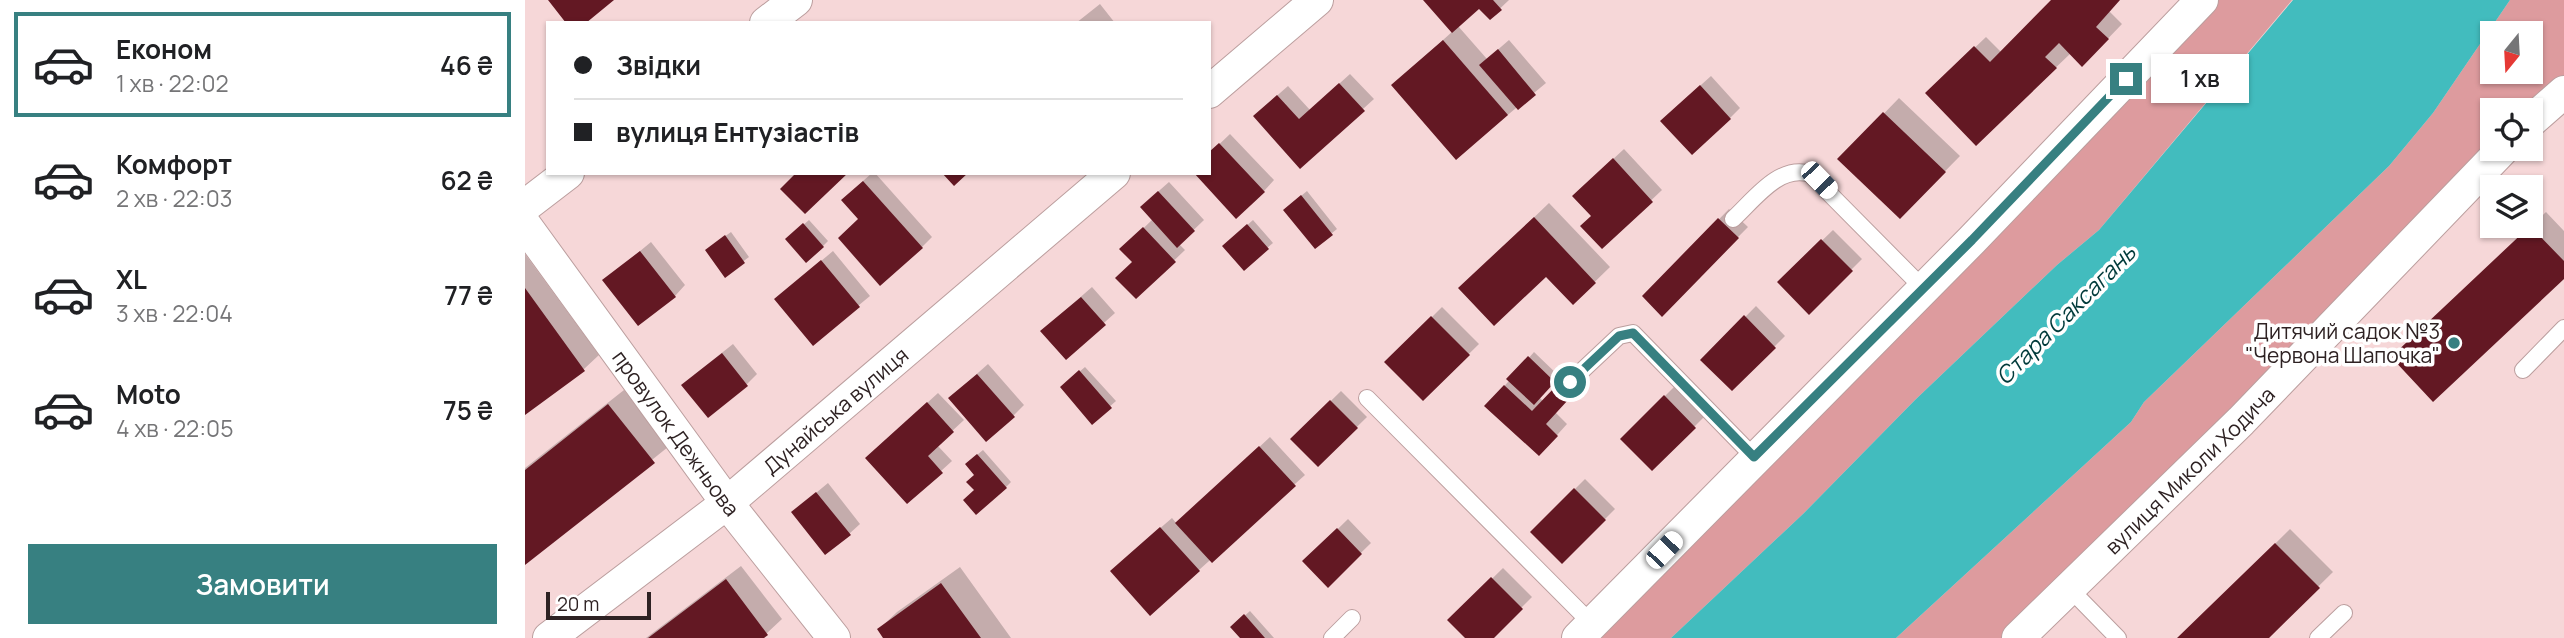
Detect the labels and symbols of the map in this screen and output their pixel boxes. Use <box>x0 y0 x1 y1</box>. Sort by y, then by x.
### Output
north arrow <box>2480 21 2543 84</box>
callout: 1 хв <box>2151 55 2249 104</box>
route end <box>2110 63 2142 95</box>
car <box>1797 158 1842 202</box>
water label: Стара Саксагань <box>1988 236 2143 391</box>
place label: Дитячий садок №3 "Червона Шапочка" <box>2245 317 2440 369</box>
marker: Дитячий садок №3 "Червона Шапочка" <box>2446 335 2462 351</box>
street label: Дунайська вулиця <box>757 341 914 480</box>
street label: провулок Дежньова <box>606 344 746 522</box>
route start <box>1554 366 1586 398</box>
street label: вулиця Миколи Ходича <box>2099 381 2281 560</box>
car <box>1642 528 1687 572</box>
scale bar <box>546 589 651 621</box>

